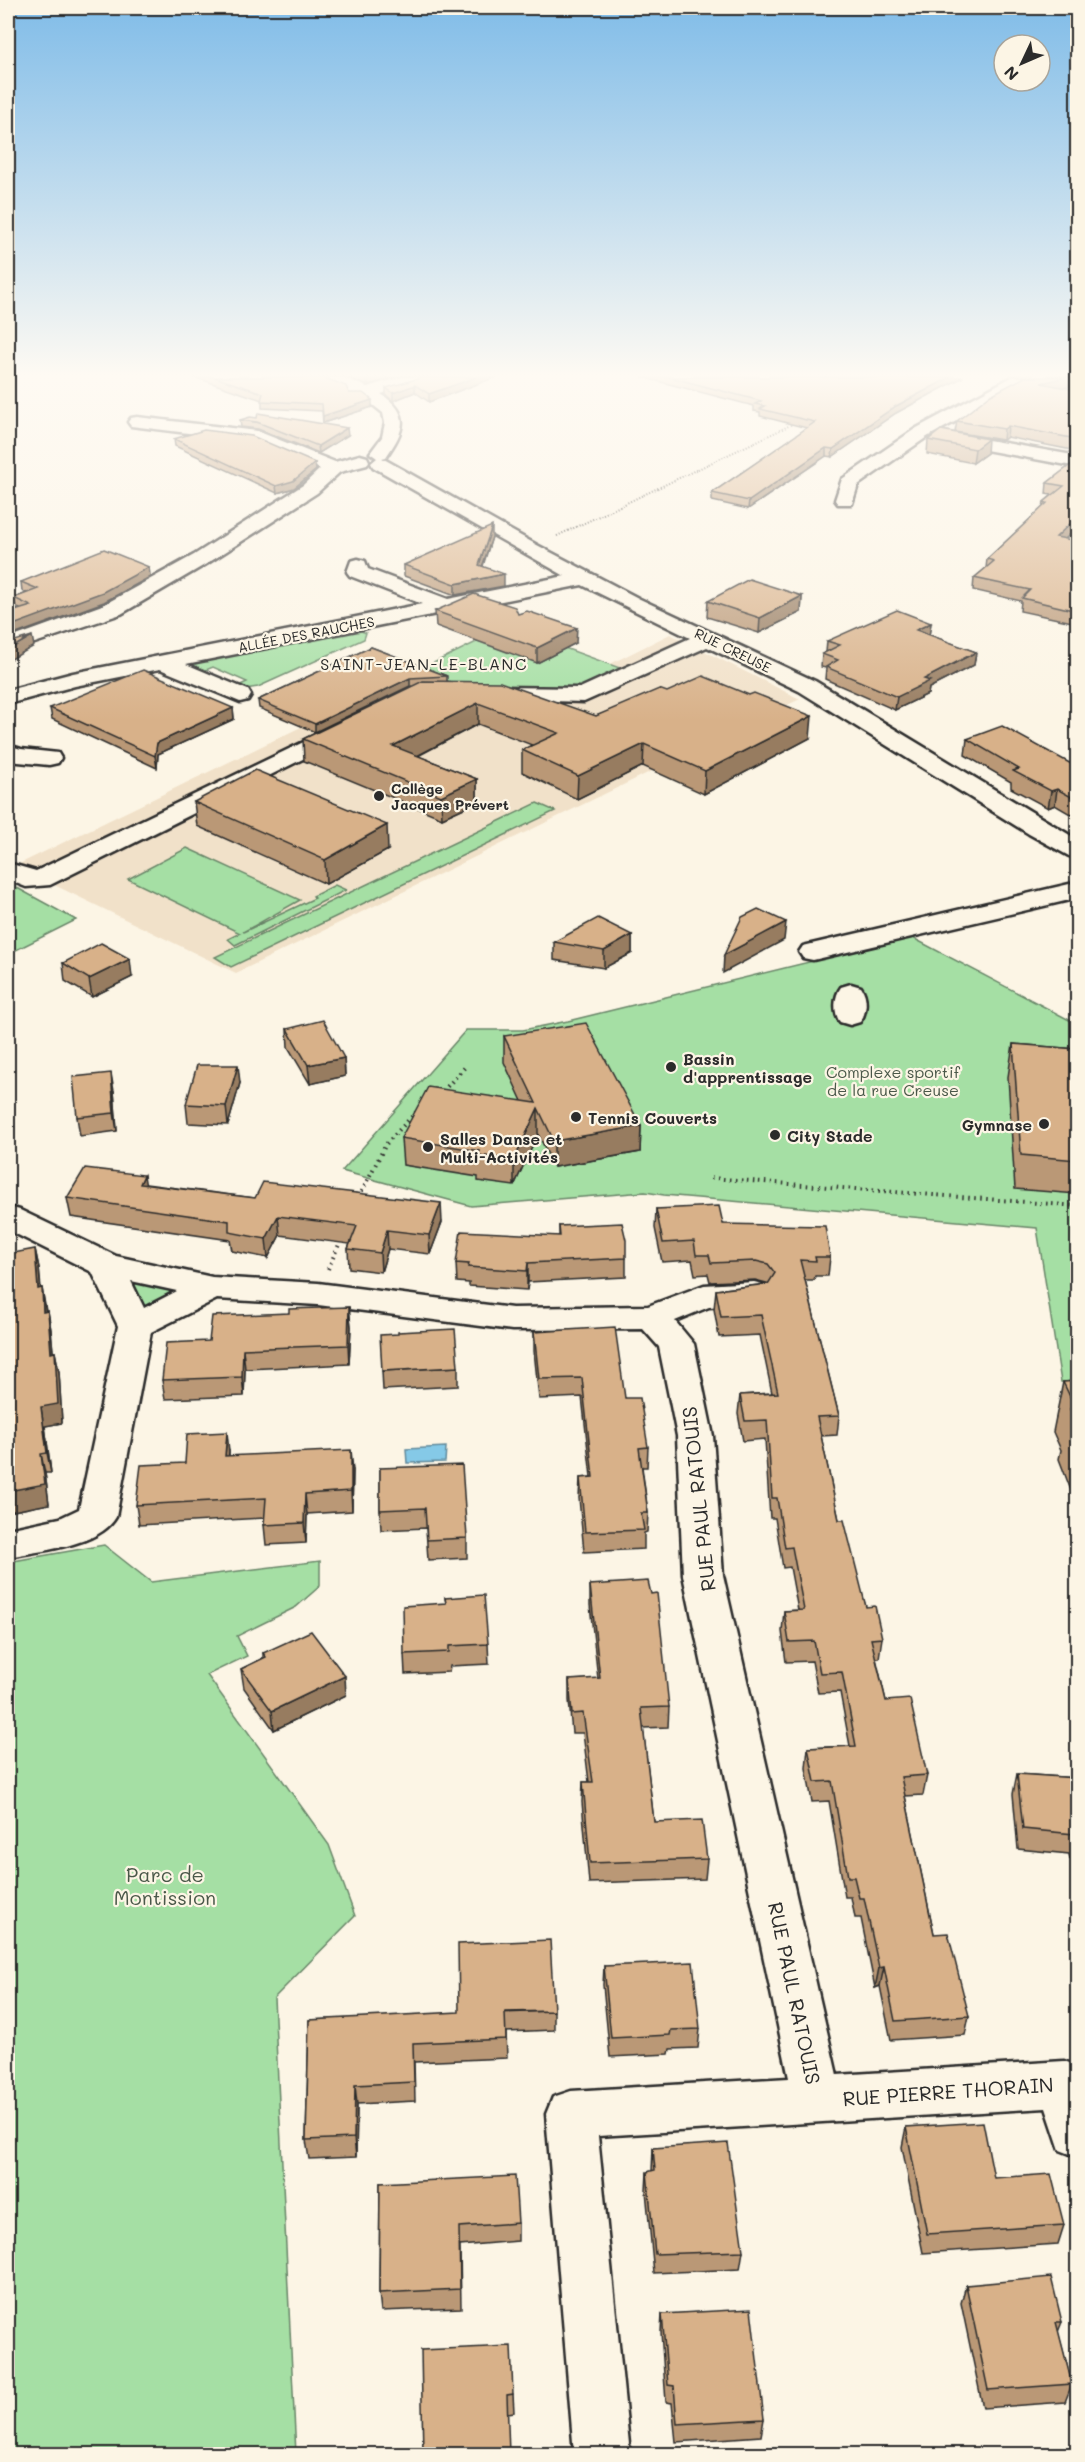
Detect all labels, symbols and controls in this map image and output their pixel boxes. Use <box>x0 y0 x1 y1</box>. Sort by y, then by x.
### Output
north arrow <box>992 33 1052 93</box>
text: N <box>999 62 1023 85</box>
street label: ALLÉE DES RAUCHES <box>236 611 376 657</box>
street label: RUE CREUSE <box>692 623 774 677</box>
district label: SAINT-JEAN-LE-BLANC <box>320 653 528 674</box>
place label: Collège Jacques Prévert <box>391 779 509 814</box>
marker: Collège Jacques Prévert <box>372 789 386 803</box>
place label: Bassin d'apprentissage <box>683 1048 812 1087</box>
marker: Bassin d'apprentissage <box>664 1060 678 1074</box>
park label: Complexe sportif de la rue Creuse <box>826 1061 961 1100</box>
place label: Tennis Couverts <box>588 1107 717 1128</box>
marker: Tennis Couverts <box>569 1110 583 1124</box>
place label: Gymnase <box>962 1114 1032 1135</box>
marker: Gymnase <box>1037 1117 1051 1131</box>
place label: City Stade <box>787 1125 872 1146</box>
place label: Salles Danse et Multi-Activités <box>440 1128 562 1167</box>
marker: City Stade <box>768 1128 782 1142</box>
marker: Salles Danse et Multi-Activités <box>421 1140 435 1154</box>
street label: RUE PAUL RATOUIS <box>675 1405 721 1593</box>
park label: Parc de Montission <box>114 1861 216 1910</box>
street label: RUE PAUL RATOUIS <box>763 1899 827 2087</box>
street label: RUE PIERRE THORAIN <box>842 2071 1054 2111</box>

